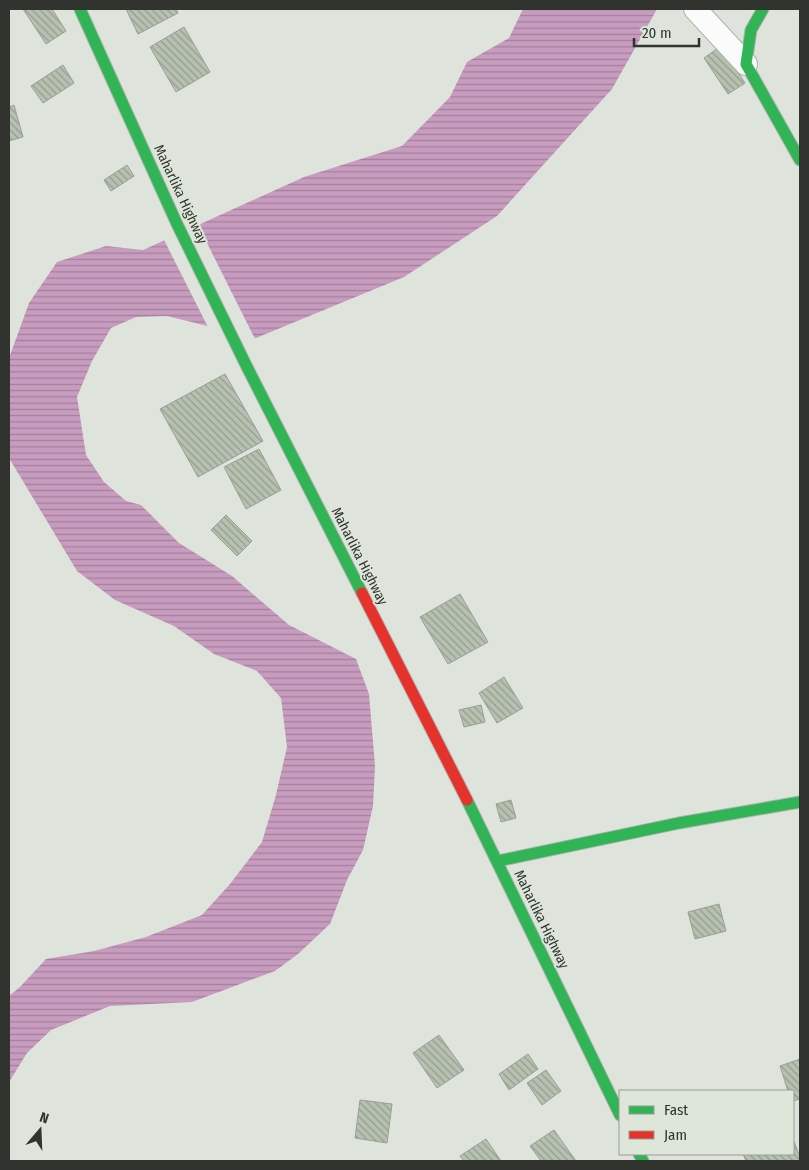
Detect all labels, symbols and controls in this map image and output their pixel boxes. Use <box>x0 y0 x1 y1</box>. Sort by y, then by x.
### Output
scale bar <box>634 15 699 47</box>
text: 20 m <box>642 24 672 42</box>
street label: Maharlika Highway <box>150 142 211 247</box>
street label: Maharlika Highway <box>328 504 392 609</box>
street label: Maharlika Highway <box>510 867 573 972</box>
legend <box>619 1090 794 1155</box>
text: Fast <box>664 1101 688 1119</box>
north arrow <box>15 1105 65 1155</box>
text: N <box>37 1109 51 1128</box>
text: Jam <box>664 1126 687 1144</box>

